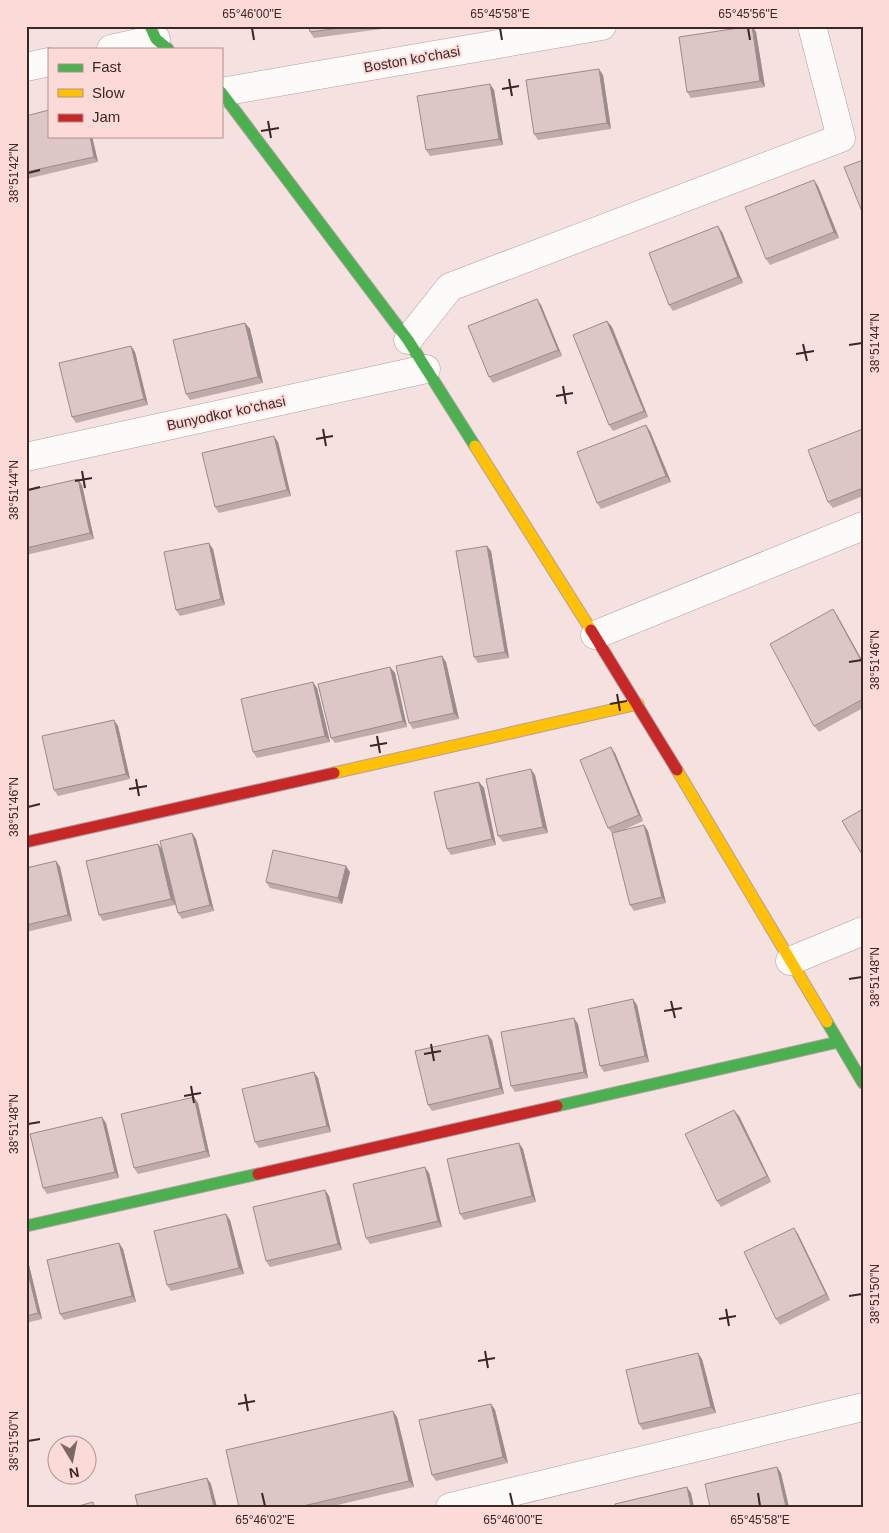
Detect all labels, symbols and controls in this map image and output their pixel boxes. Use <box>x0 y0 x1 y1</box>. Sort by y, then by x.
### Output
text: 65°46'00"E <box>222 7 282 21</box>
text: 65°45'58"E <box>470 7 530 21</box>
text: 65°45'56"E <box>718 7 778 21</box>
street label: Boston ko'chasi <box>363 43 461 75</box>
legend <box>48 48 222 138</box>
text: Fast <box>92 58 122 75</box>
text: Slow <box>92 84 125 101</box>
text: Jam <box>92 108 120 125</box>
text: 38°51'42"N <box>7 143 21 203</box>
text: 38°51'44"N <box>868 313 882 373</box>
street label: Bunyodkor ko'chasi <box>165 393 287 433</box>
text: 38°51'44"N <box>7 460 21 520</box>
text: 38°51'46"N <box>868 630 882 690</box>
text: 38°51'46"N <box>7 777 21 837</box>
text: 38°51'48"N <box>868 947 882 1007</box>
text: 38°51'48"N <box>7 1094 21 1154</box>
text: 38°51'50"N <box>868 1264 882 1324</box>
text: 38°51'50"N <box>7 1411 21 1471</box>
north arrow <box>48 1436 98 1486</box>
text: N <box>68 1464 81 1482</box>
text: 65°46'02"E <box>235 1513 295 1527</box>
text: 65°46'00"E <box>483 1513 543 1527</box>
text: 65°45'58"E <box>730 1513 790 1527</box>

